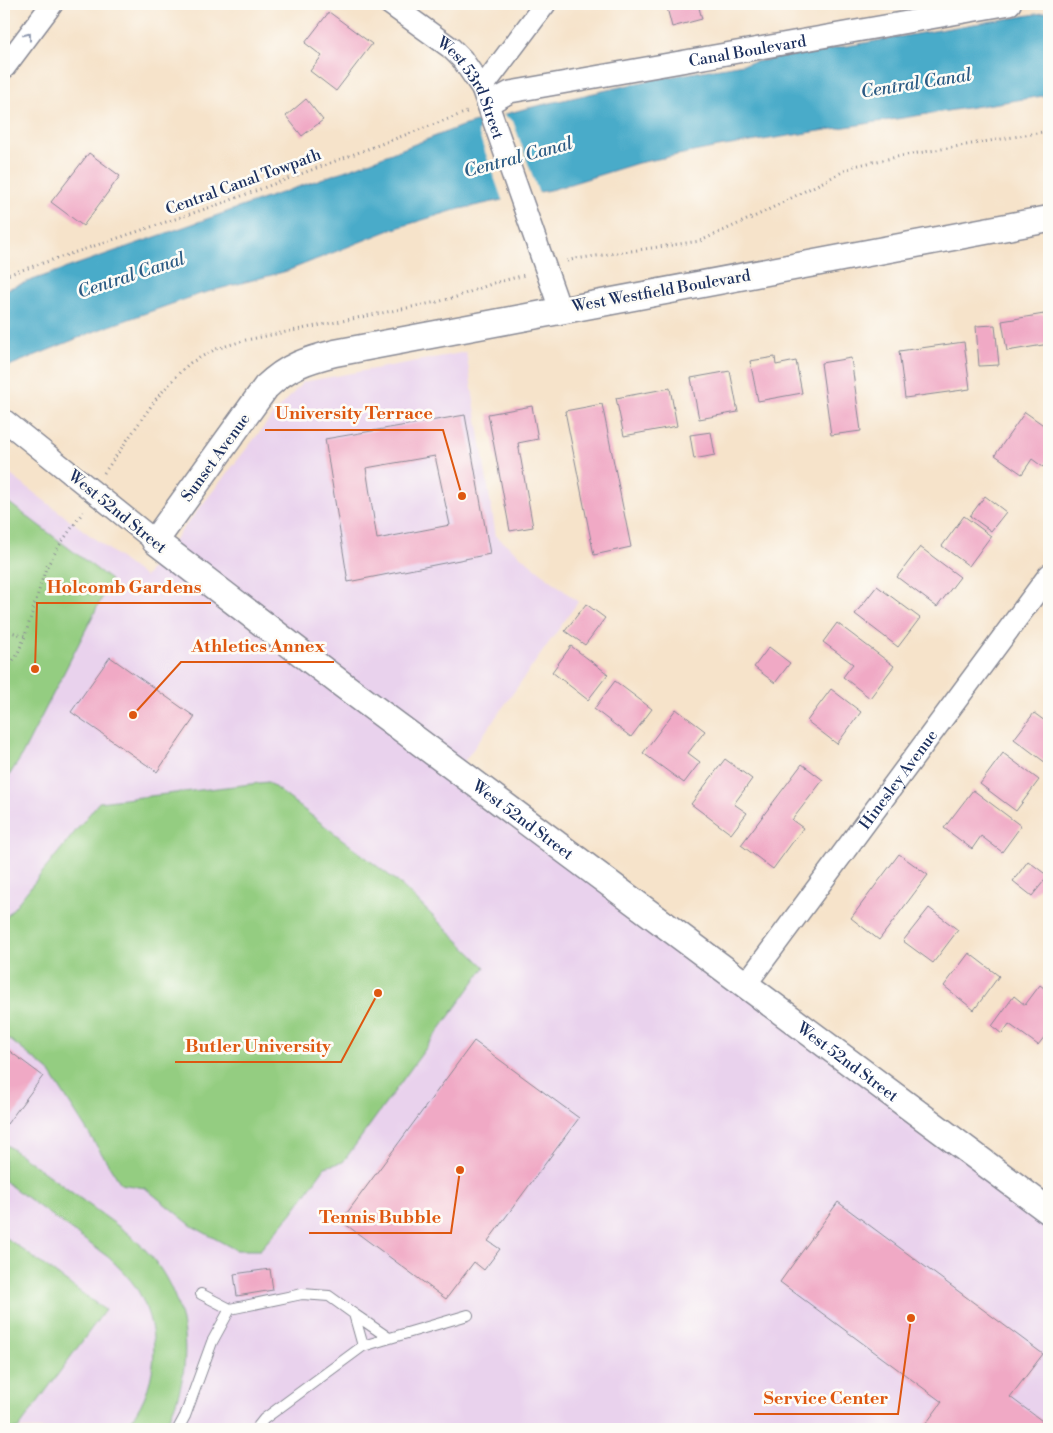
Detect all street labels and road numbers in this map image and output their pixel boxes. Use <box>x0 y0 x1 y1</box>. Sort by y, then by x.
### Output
street label: Canal Boulevard <box>687 31 808 71</box>
street label: West 53rd Street <box>432 32 508 142</box>
street label: Central Canal Towpath <box>163 144 324 219</box>
street label: West Westfield Boulevard <box>569 265 752 317</box>
street label: Sunset Avenue <box>177 409 255 506</box>
street label: West 52nd Street <box>63 465 171 558</box>
street label: Hinesley Avenue <box>855 726 942 834</box>
street label: West 52nd Street <box>467 775 578 865</box>
street label: West 52nd Street <box>792 1017 902 1107</box>

